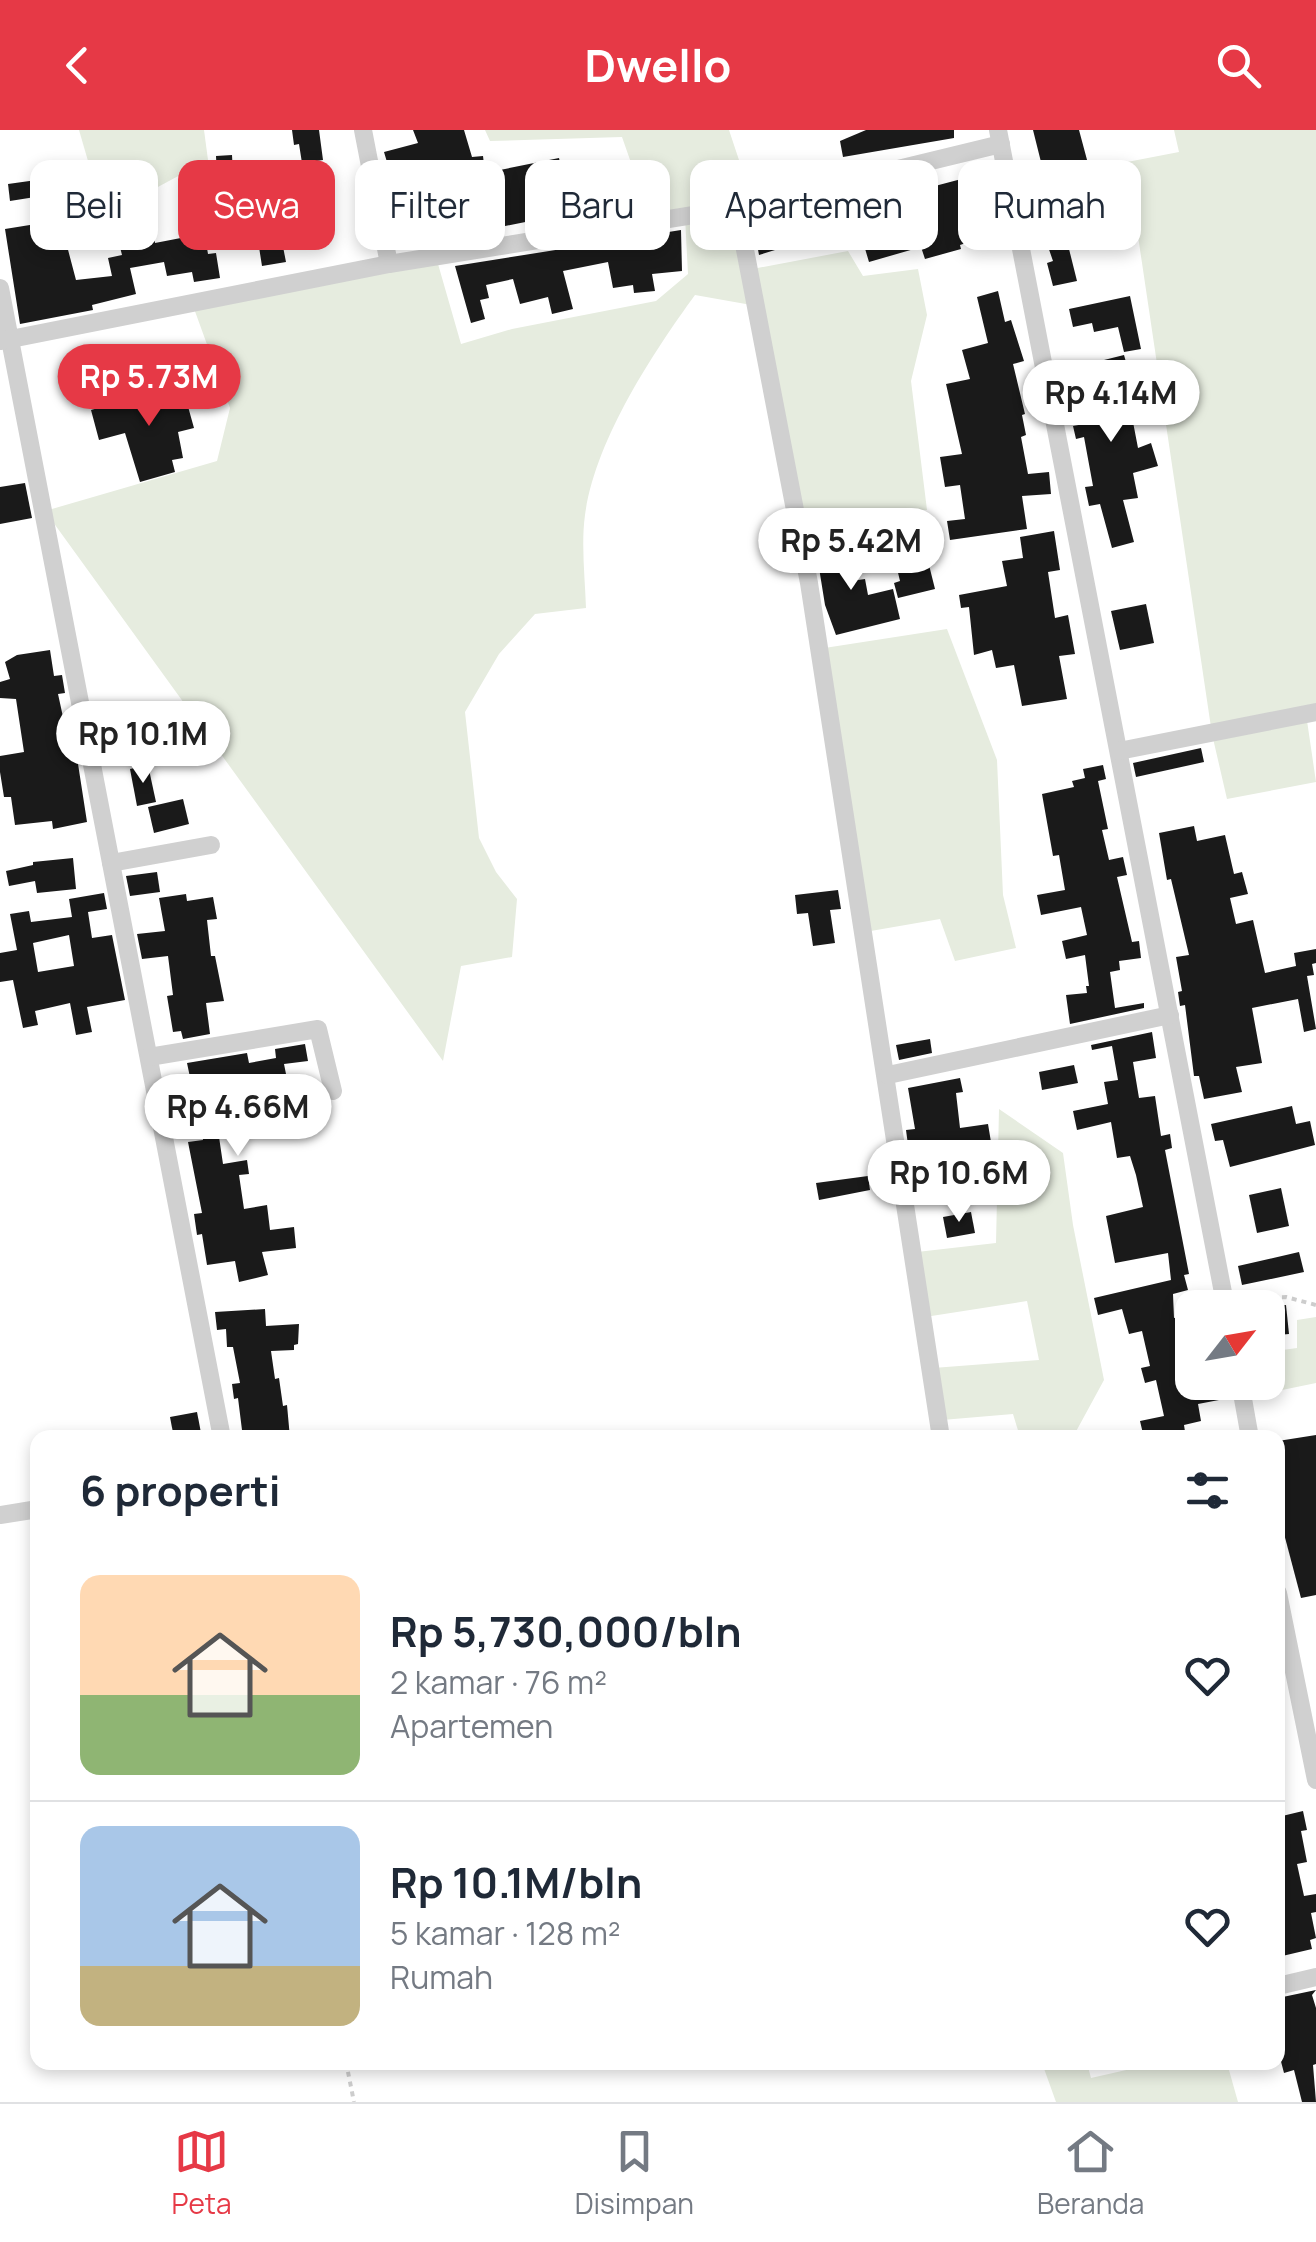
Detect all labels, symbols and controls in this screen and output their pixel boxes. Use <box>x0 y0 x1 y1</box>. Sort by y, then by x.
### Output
text: Dwello <box>585 34 731 96</box>
icon: back <box>50 38 105 93</box>
icon: search <box>1211 38 1266 93</box>
chip: Beli <box>30 160 158 250</box>
chip: Sewa <box>178 160 335 250</box>
chip: Filter <box>355 160 505 250</box>
chip: Baru <box>525 160 670 250</box>
chip: Apartemen <box>690 160 938 250</box>
chip: Rumah <box>958 160 1141 250</box>
pin: Rp 5.73M <box>46 344 252 429</box>
text: Rp 5.73M <box>80 354 218 398</box>
pin: Rp 4.14M <box>1008 360 1214 445</box>
text: Rp 4.14M <box>1045 370 1177 414</box>
pin: Rp 5.42M <box>748 508 954 593</box>
text: Rp 5.42M <box>780 518 922 562</box>
pin: Rp 10.1M <box>40 701 246 786</box>
text: Rp 10.1M <box>78 711 208 755</box>
pin: Rp 4.66M <box>135 1074 341 1159</box>
text: Rp 4.66M <box>167 1084 309 1128</box>
pin: Rp 10.6M <box>856 1140 1062 1225</box>
text: Rp 10.6M <box>889 1150 1029 1194</box>
north arrow <box>1175 1290 1285 1400</box>
map controls <box>1175 1290 1285 1400</box>
text: 6 properti <box>80 1461 281 1519</box>
icon: filters <box>1180 1463 1235 1518</box>
text: Rp 5,730,000/bln <box>390 1602 742 1660</box>
icon: home <box>160 1615 280 1735</box>
icon: heart <box>1180 1648 1235 1703</box>
text: 2 kamar · 76 m² <box>390 1660 607 1704</box>
text: Apartemen <box>390 1704 553 1748</box>
text: Rp 10.1M/bln <box>390 1853 642 1911</box>
icon: home <box>160 1866 280 1986</box>
icon: heart <box>1180 1899 1235 1954</box>
text: 5 kamar · 128 m² <box>390 1911 621 1955</box>
text: Rumah <box>390 1955 493 1999</box>
tab: Peta <box>172 2124 232 2222</box>
tab: Disimpan <box>575 2124 694 2222</box>
tab: Beranda <box>1037 2124 1144 2222</box>

